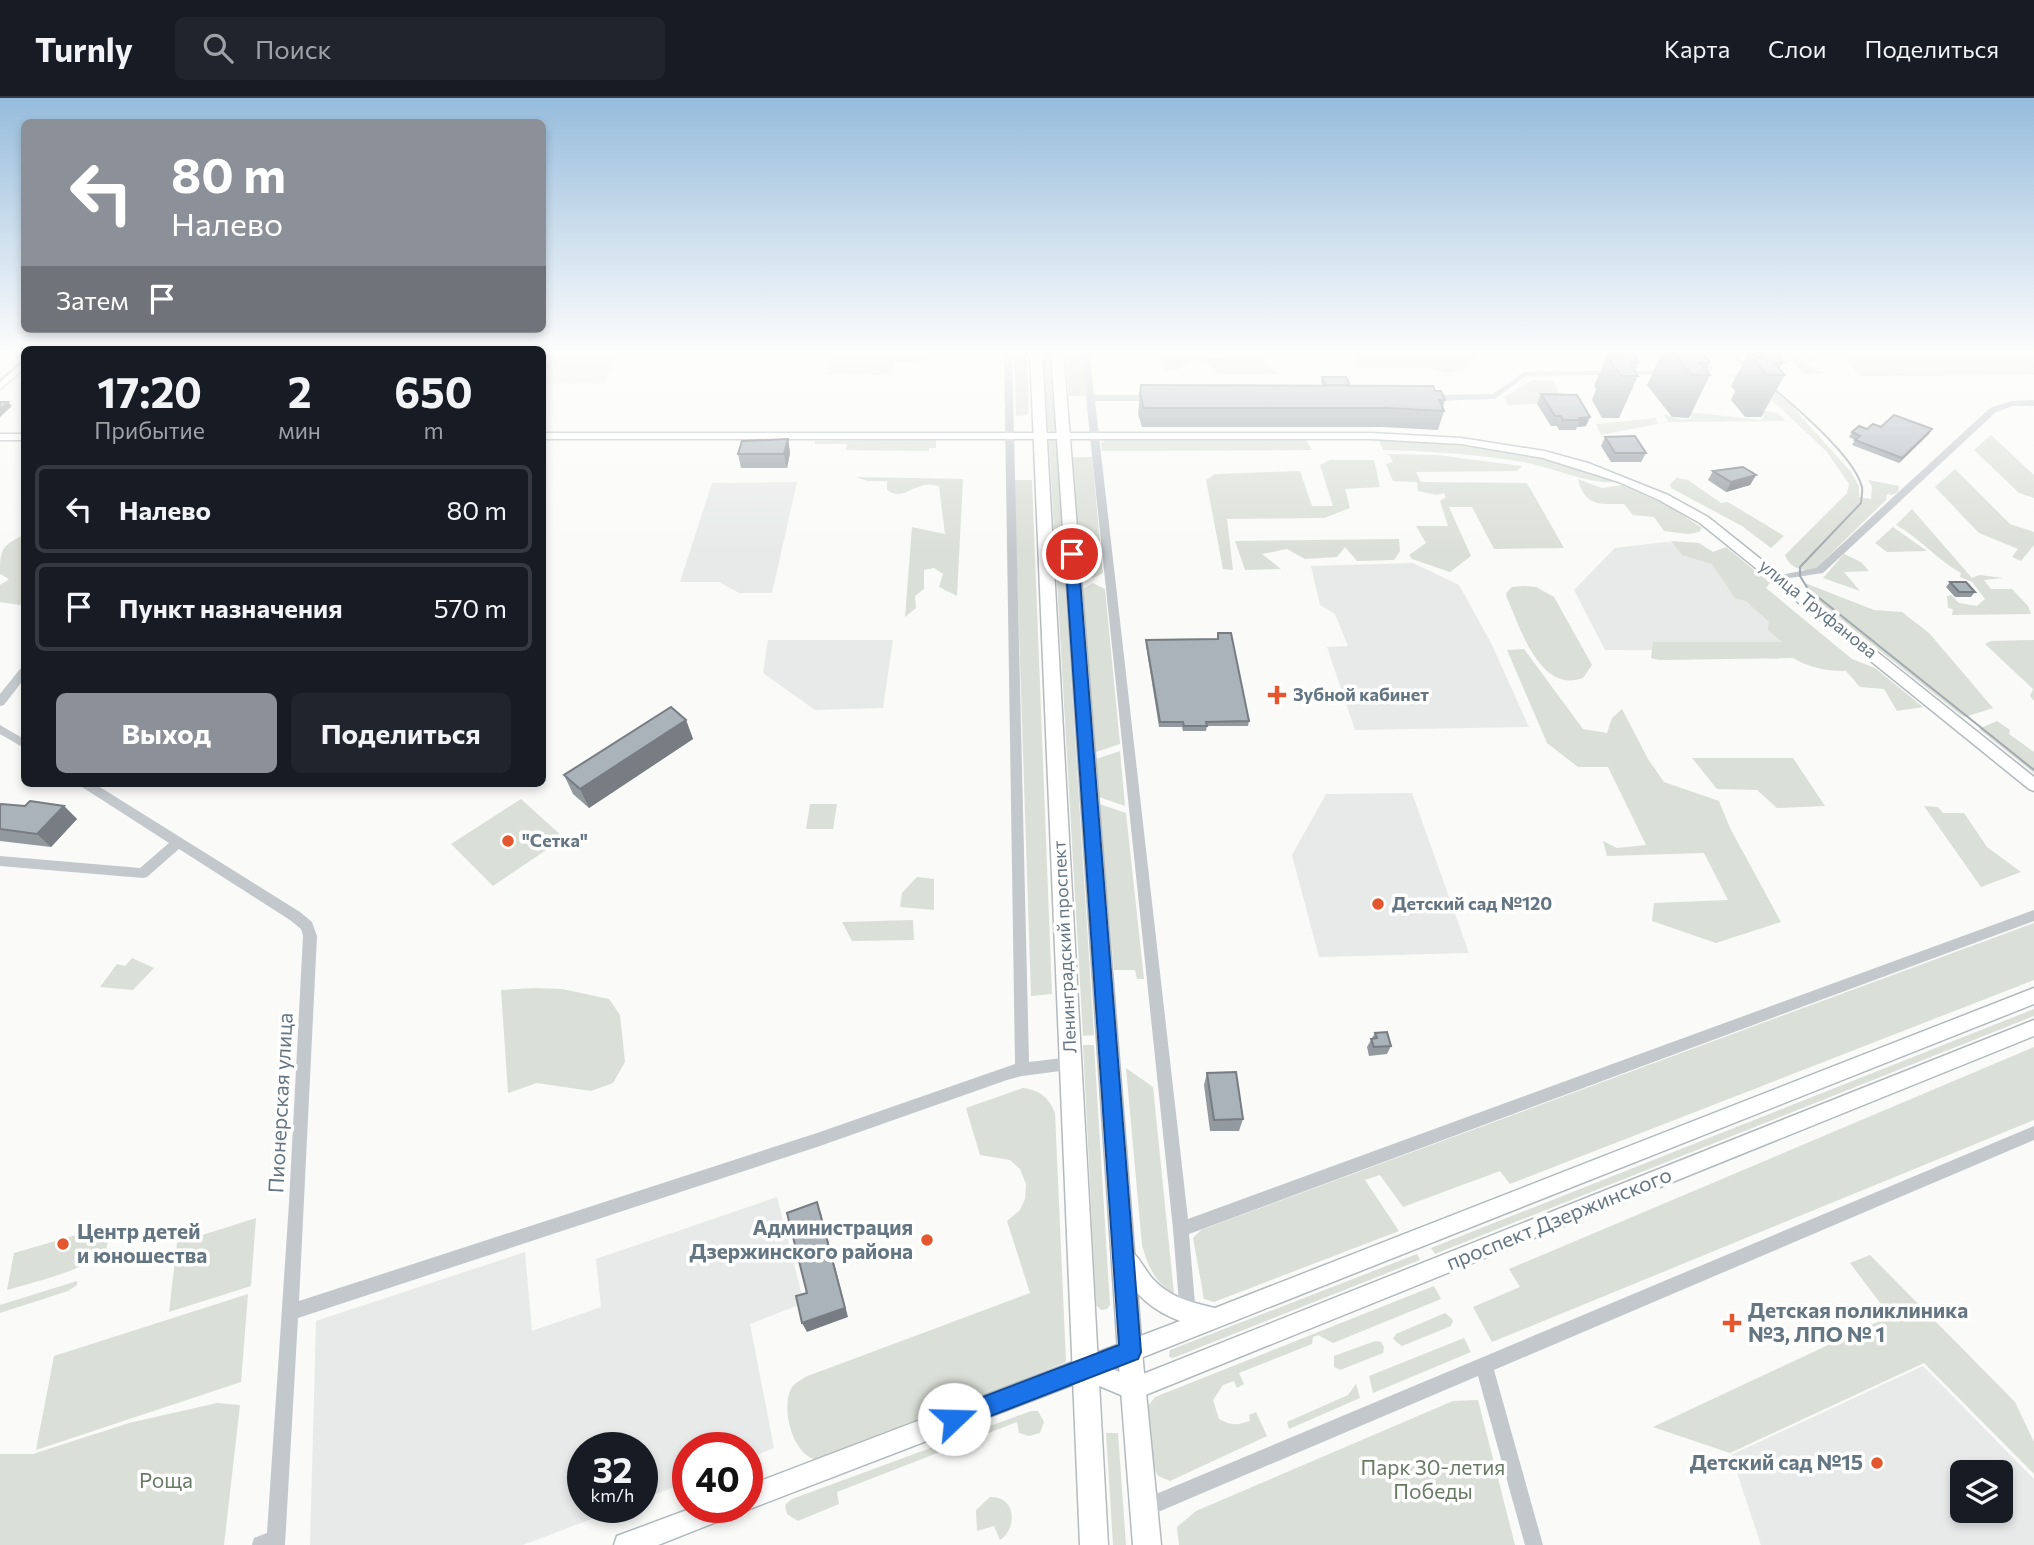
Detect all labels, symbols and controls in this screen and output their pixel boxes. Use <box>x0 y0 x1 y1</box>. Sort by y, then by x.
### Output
search box <box>175 17 665 80</box>
text: Turnly <box>35 28 133 69</box>
icon: search <box>199 29 237 67</box>
text: Поиск <box>255 33 332 64</box>
text: Карта <box>1664 34 1730 63</box>
text: Слои <box>1768 34 1826 63</box>
text: Поделиться <box>1864 34 1999 63</box>
text: 80 m <box>171 143 286 203</box>
icon: left <box>56 147 147 238</box>
text: Налево <box>171 203 283 243</box>
icon: arrive <box>143 280 181 318</box>
text: Затем <box>56 284 129 315</box>
text: 17:20 <box>97 365 202 417</box>
text: 2 <box>288 365 312 417</box>
text: 650 <box>394 365 473 417</box>
text: Прибытие <box>94 416 205 444</box>
text: мин <box>278 416 321 444</box>
text: m <box>423 416 444 444</box>
icon: left <box>60 490 98 528</box>
text: Налево <box>119 494 211 525</box>
text: 80 m <box>447 494 507 525</box>
pin <box>1042 524 1102 584</box>
icon: arrive <box>1053 535 1091 573</box>
street label: улица Труфанова <box>1755 554 1882 663</box>
icon: arrive <box>60 588 98 626</box>
text: Пункт назначения <box>119 592 343 623</box>
text: 570 m <box>434 592 507 623</box>
place label: Зубной кабинет <box>1293 683 1429 705</box>
marker: Зубной кабинет <box>1267 685 1287 705</box>
button: Выход <box>56 693 277 773</box>
button: Поделиться <box>291 693 511 773</box>
place label: "Сетка" <box>522 829 588 851</box>
marker: "Сетка" <box>500 833 516 849</box>
street label: Ленинградский проспект <box>1047 840 1081 1054</box>
place label: Детский сад №120 <box>1392 892 1552 914</box>
marker: Детский сад №120 <box>1370 896 1386 912</box>
street label: Пионерская улица <box>262 1012 297 1194</box>
street label: проспект Дзержинского <box>1442 1161 1675 1274</box>
place label: Администрация Дзержинского района <box>689 1214 913 1263</box>
place label: Центр детей и юношества <box>77 1218 207 1267</box>
marker: Администрация Дзержинского района <box>919 1232 935 1248</box>
marker: Центр детей и юношества <box>55 1236 71 1252</box>
place label: Детская поликлиника №3, ЛПО № 1 <box>1748 1297 1968 1346</box>
marker: Детская поликлиника №3, ЛПО № 1 <box>1722 1313 1742 1333</box>
position arrow <box>917 1382 991 1456</box>
speed limit sign: 40 <box>672 1432 763 1523</box>
text: 32 <box>592 1447 633 1490</box>
place label: Детский сад №15 <box>1690 1449 1863 1474</box>
park label: Парк 30-летия Победы <box>1361 1454 1505 1503</box>
marker: Детский сад №15 <box>1869 1455 1885 1471</box>
map controls <box>1950 1460 2013 1523</box>
button: layers <box>1950 1460 2013 1523</box>
park label: Роща <box>139 1467 193 1492</box>
text: km/h <box>591 1484 634 1506</box>

